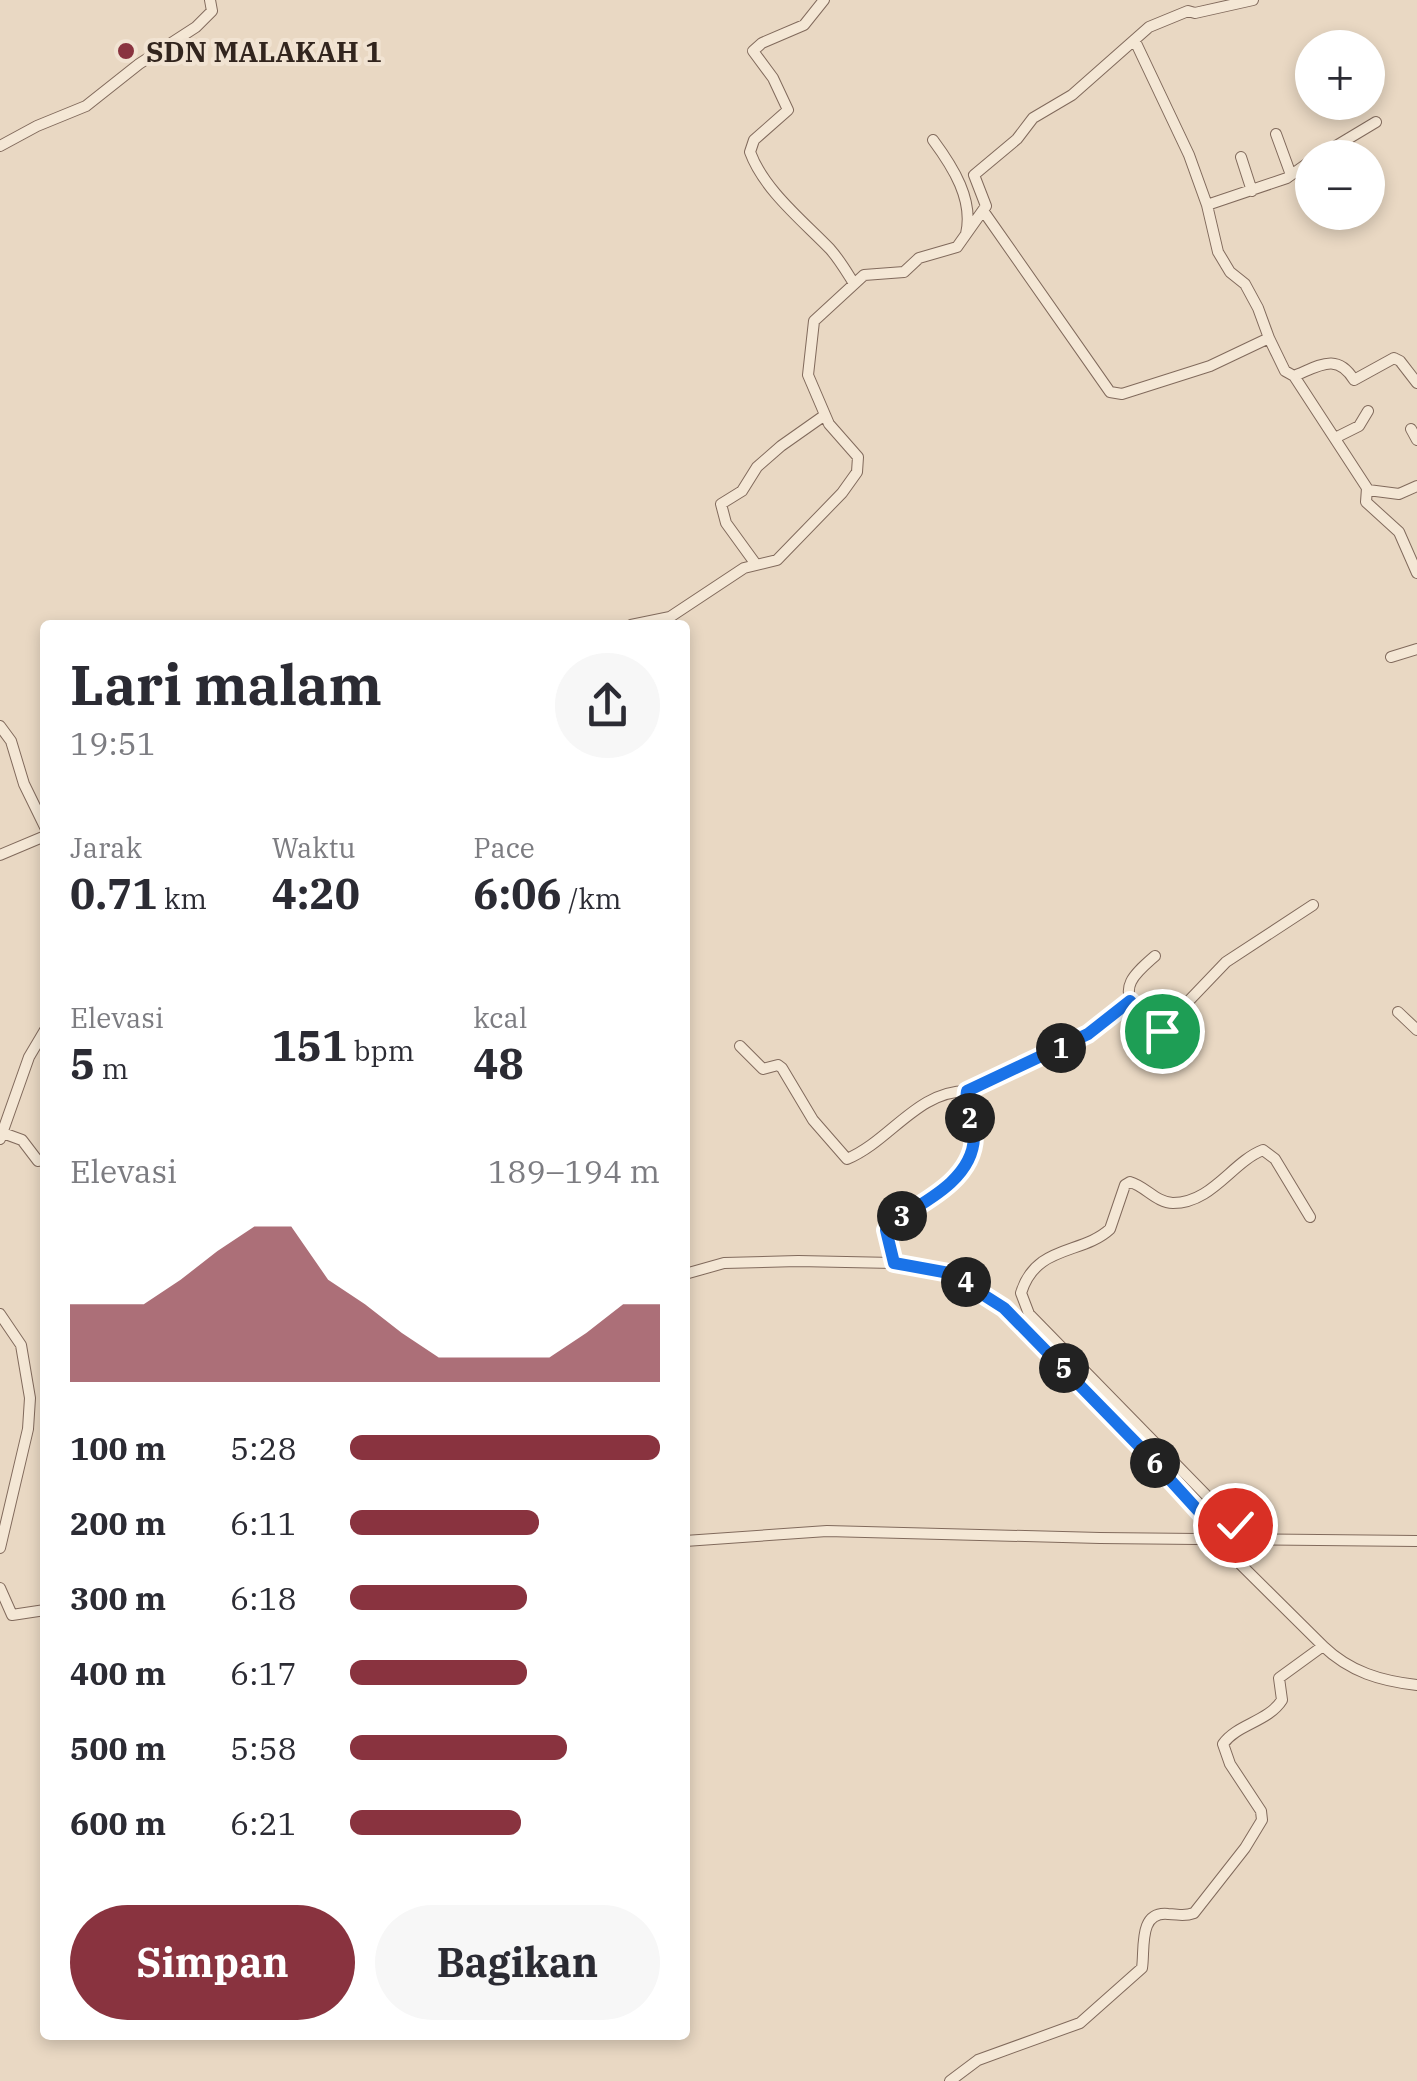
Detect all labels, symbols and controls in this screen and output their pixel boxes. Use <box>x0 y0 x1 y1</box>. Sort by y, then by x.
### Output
map controls <box>1295 30 1385 230</box>
button: + <box>1295 30 1385 120</box>
place label: SDN MALAKAH 1 <box>146 33 382 70</box>
marker: SDN MALAKAH 1 <box>115 40 137 62</box>
button: − <box>1295 140 1385 230</box>
text: Lari malam <box>70 649 382 720</box>
button: share <box>555 653 660 758</box>
text: 19:51 <box>70 722 156 764</box>
text: Jarak <box>70 829 142 866</box>
text: Waktu <box>272 829 356 866</box>
text: Pace <box>473 829 535 866</box>
text: 0.71 <box>70 866 157 921</box>
text: 4:20 <box>272 866 360 921</box>
text: 6:06 <box>473 866 562 921</box>
text: km <box>157 880 207 917</box>
text: /km <box>562 880 621 917</box>
pin <box>1120 989 1205 1074</box>
text: Elevasi <box>70 999 164 1036</box>
text: kcal <box>473 999 527 1036</box>
icon: arrive <box>1135 1004 1190 1059</box>
text: 151 <box>272 1018 347 1073</box>
pin: 1 <box>1036 1023 1086 1073</box>
text: 1 <box>1053 1029 1069 1066</box>
text: bpm <box>347 1032 414 1069</box>
text: 5 <box>70 1036 95 1091</box>
text: 48 <box>473 1036 524 1091</box>
text: m <box>95 1050 128 1087</box>
pin: 2 <box>945 1093 995 1143</box>
text: 2 <box>962 1099 978 1136</box>
text: Elevasi <box>70 1150 177 1192</box>
text: 189–194 m <box>488 1150 660 1192</box>
pin: 3 <box>877 1191 927 1241</box>
text: 3 <box>894 1197 910 1234</box>
pin: 4 <box>941 1257 991 1307</box>
text: 4 <box>958 1263 974 1300</box>
pin: 5 <box>1039 1343 1089 1393</box>
text: 5 <box>1056 1349 1072 1386</box>
text: 100 m <box>70 1427 166 1469</box>
text: 5:28 <box>230 1427 297 1469</box>
pin: 6 <box>1130 1438 1180 1488</box>
text: 6 <box>1147 1444 1163 1481</box>
pin <box>1193 1483 1278 1568</box>
icon: check <box>1208 1498 1263 1553</box>
text: 200 m <box>70 1502 166 1544</box>
text: 6:11 <box>230 1502 297 1544</box>
text: 300 m <box>70 1577 166 1619</box>
text: 6:18 <box>230 1577 297 1619</box>
text: 400 m <box>70 1652 166 1694</box>
text: 6:17 <box>230 1652 297 1694</box>
text: 500 m <box>70 1727 166 1769</box>
text: 5:58 <box>230 1727 297 1769</box>
text: 600 m <box>70 1802 166 1844</box>
text: 6:21 <box>230 1802 297 1844</box>
button: Simpan <box>70 1905 355 2020</box>
button: Bagikan <box>375 1905 660 2020</box>

